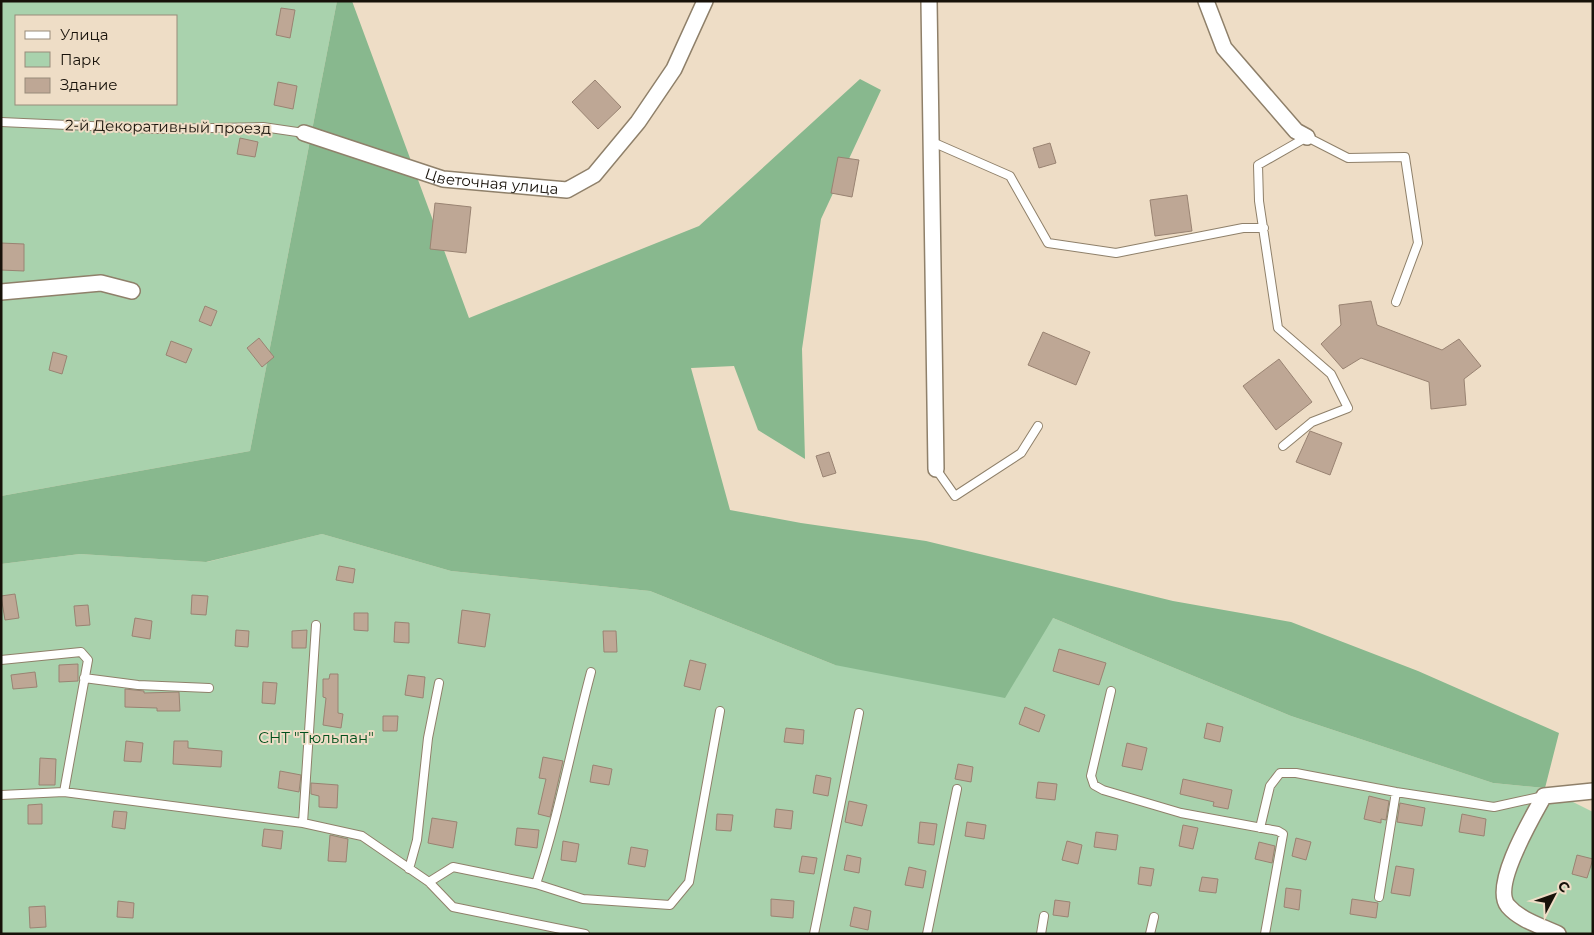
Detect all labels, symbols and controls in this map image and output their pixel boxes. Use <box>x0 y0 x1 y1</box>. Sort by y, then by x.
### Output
legend <box>15 15 178 105</box>
text: Улица <box>60 25 108 44</box>
text: Парк <box>60 50 100 69</box>
text: Здание <box>60 75 118 94</box>
street label: 2-й Декоративный проезд <box>65 115 271 138</box>
street label: Цветочная улица <box>422 164 559 198</box>
park label: СНТ "Тюльпан" <box>258 728 374 747</box>
north arrow <box>1529 870 1579 920</box>
text: С <box>1554 877 1574 896</box>

